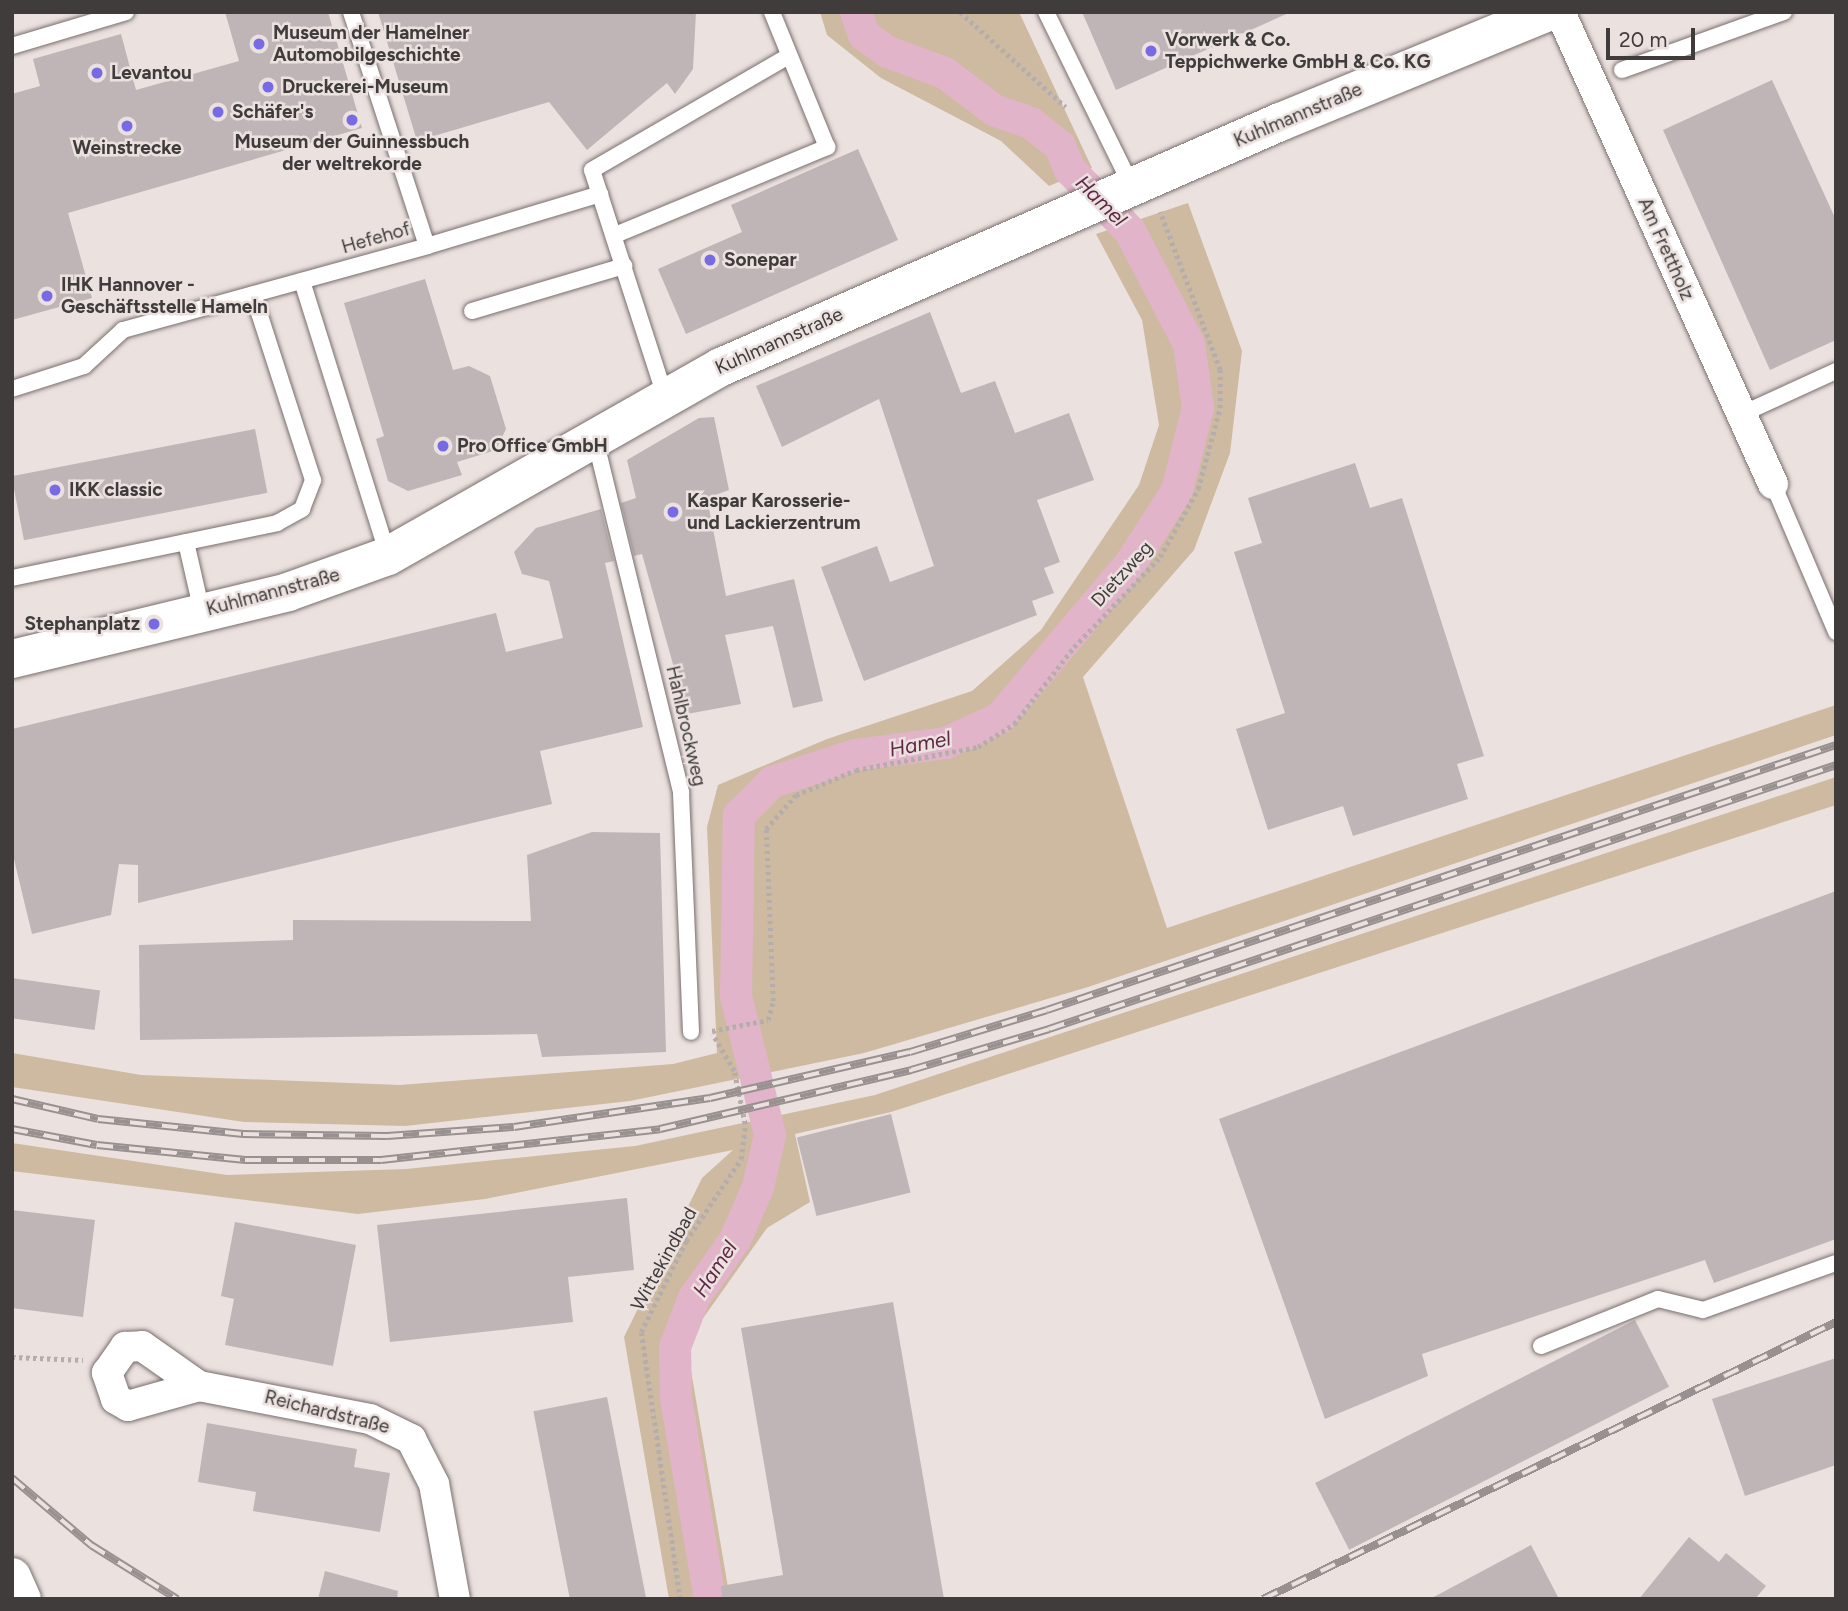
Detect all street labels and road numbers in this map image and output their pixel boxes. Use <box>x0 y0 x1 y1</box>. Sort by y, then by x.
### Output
street label: Kuhlmannstraße <box>1230 78 1366 152</box>
street label: Am Frettholz <box>1633 194 1699 304</box>
street label: Hefehof <box>339 217 413 259</box>
street label: Kuhlmannstraße <box>712 303 846 379</box>
street label: Dietzweg <box>1087 536 1157 612</box>
street label: Kuhlmannstraße <box>204 563 342 621</box>
street label: Hahlbrockweg <box>661 664 711 788</box>
street label: Wittekindbad <box>626 1203 702 1315</box>
street label: Reichardstraße <box>262 1385 392 1439</box>

